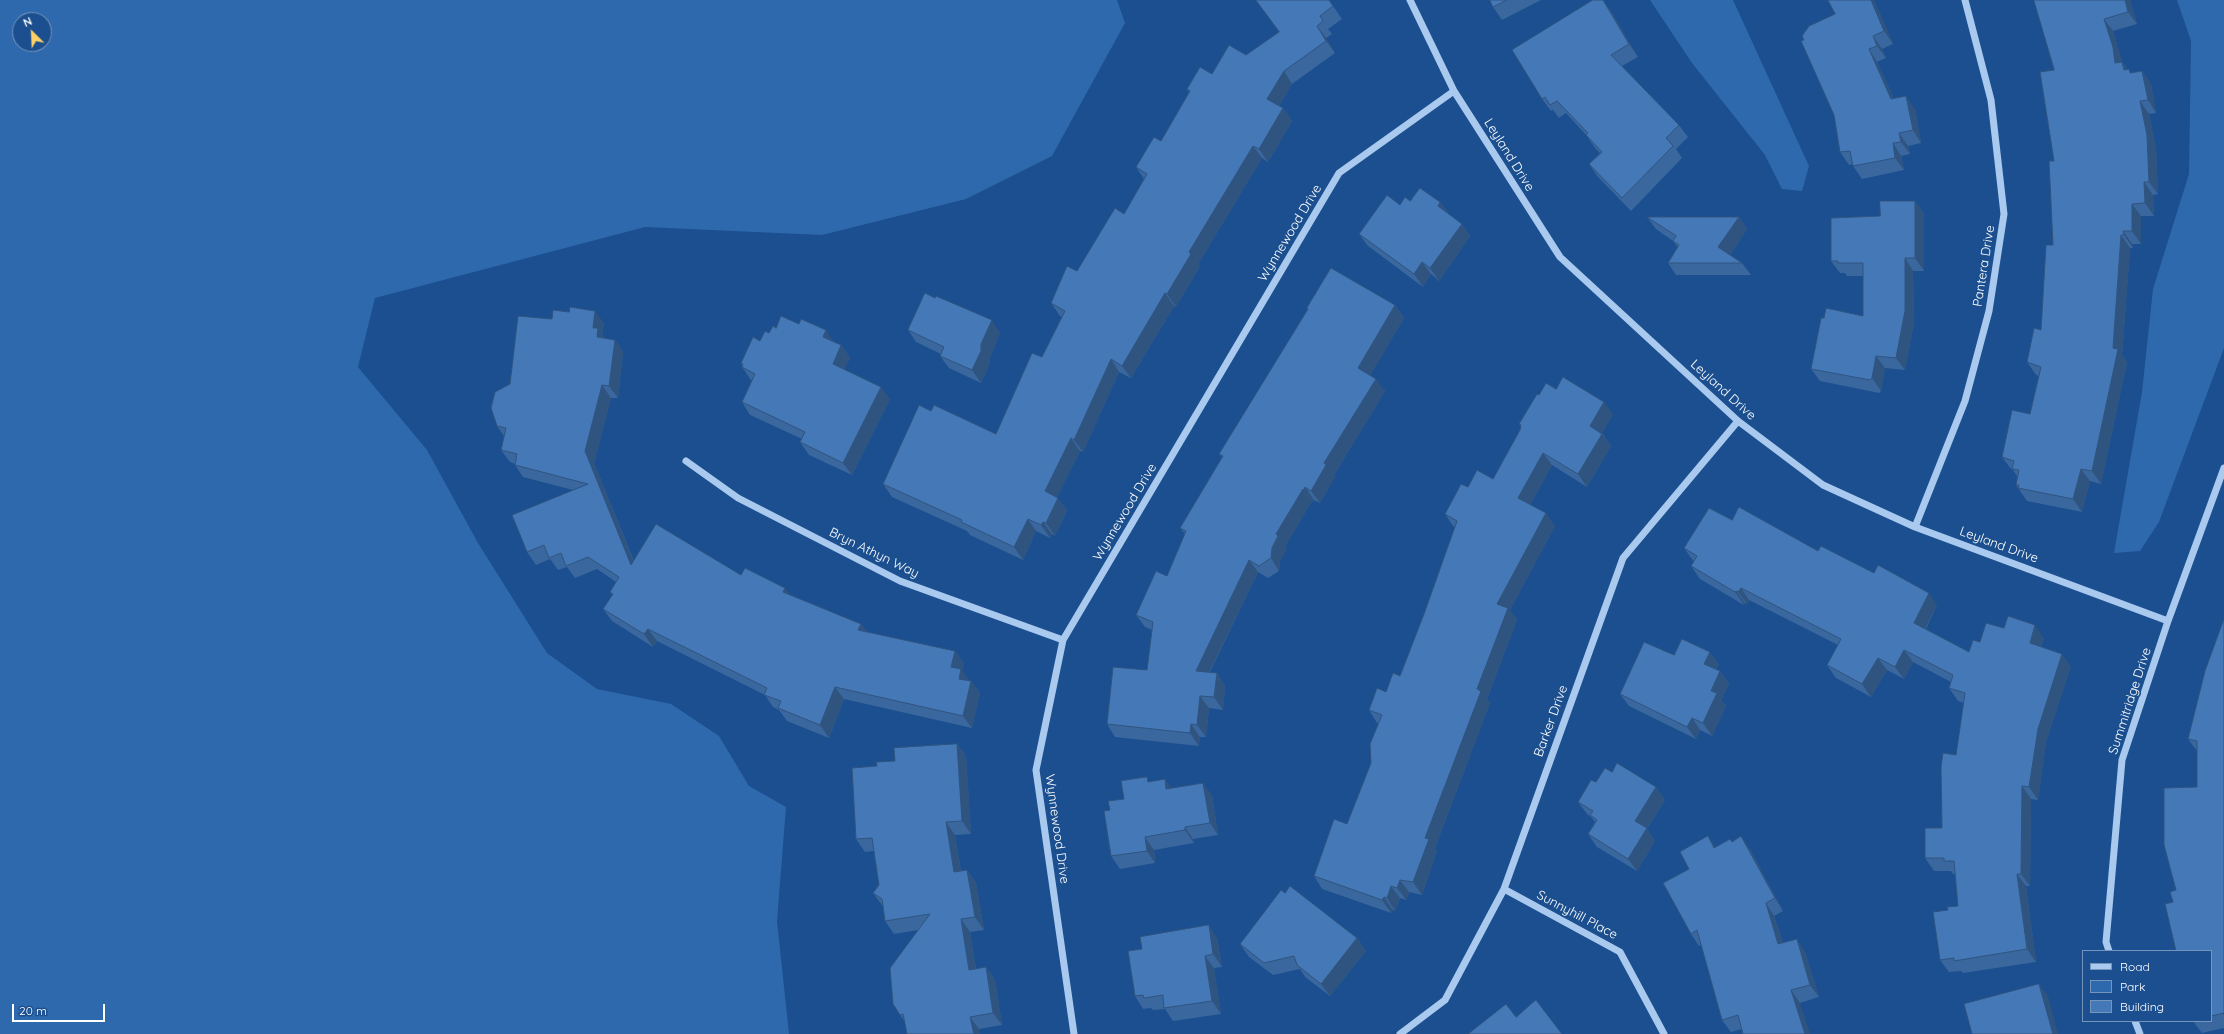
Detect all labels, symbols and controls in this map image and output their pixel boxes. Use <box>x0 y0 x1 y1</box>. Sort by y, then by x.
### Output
north arrow <box>12 12 52 52</box>
text: N <box>21 14 34 30</box>
street label: Leyland Drive <box>1480 116 1538 194</box>
street label: Wynnewood Drive <box>1255 182 1325 284</box>
street label: Pantera Drive <box>1970 224 1998 308</box>
street label: Leyland Drive <box>1687 357 1759 423</box>
street label: Wynnewood Drive <box>1090 461 1160 563</box>
street label: Bryn Athyn Way <box>826 524 922 582</box>
street label: Leyland Drive <box>1957 524 2041 566</box>
street label: Summitridge Drive <box>2105 646 2155 756</box>
street label: Barker Drive <box>1531 683 1571 759</box>
street label: Wynnewood Drive <box>1042 773 1072 885</box>
street label: Sunnyhill Place <box>1534 887 1620 943</box>
legend <box>2082 950 2212 1022</box>
text: Road <box>2120 959 2150 974</box>
text: Park <box>2120 979 2145 994</box>
scale bar <box>14 996 107 1022</box>
text: Building <box>2120 999 2164 1014</box>
text: 20 m <box>19 1003 47 1018</box>

